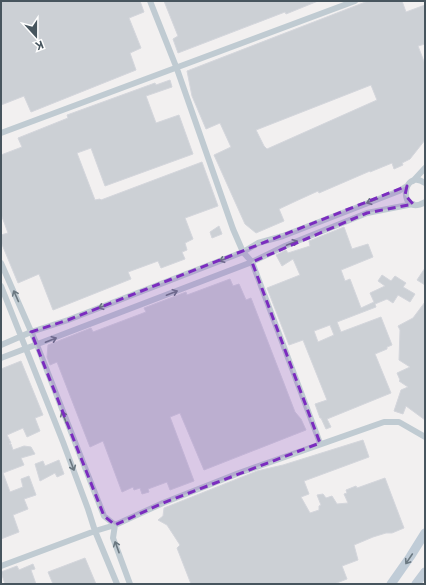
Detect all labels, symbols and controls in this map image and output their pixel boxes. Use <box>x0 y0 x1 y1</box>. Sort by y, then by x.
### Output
north arrow <box>16 16 56 56</box>
text: K <box>34 38 45 52</box>
one-way arrow <box>366 198 378 206</box>
one-way arrow <box>286 238 298 246</box>
one-way arrow <box>219 255 231 263</box>
one-way arrow <box>166 288 178 296</box>
one-way arrow <box>11 290 19 302</box>
one-way arrow <box>98 303 110 311</box>
one-way arrow <box>44 335 56 343</box>
one-way arrow <box>60 411 68 423</box>
one-way arrow <box>68 459 76 471</box>
one-way arrow <box>113 541 120 554</box>
one-way arrow <box>405 553 413 564</box>

